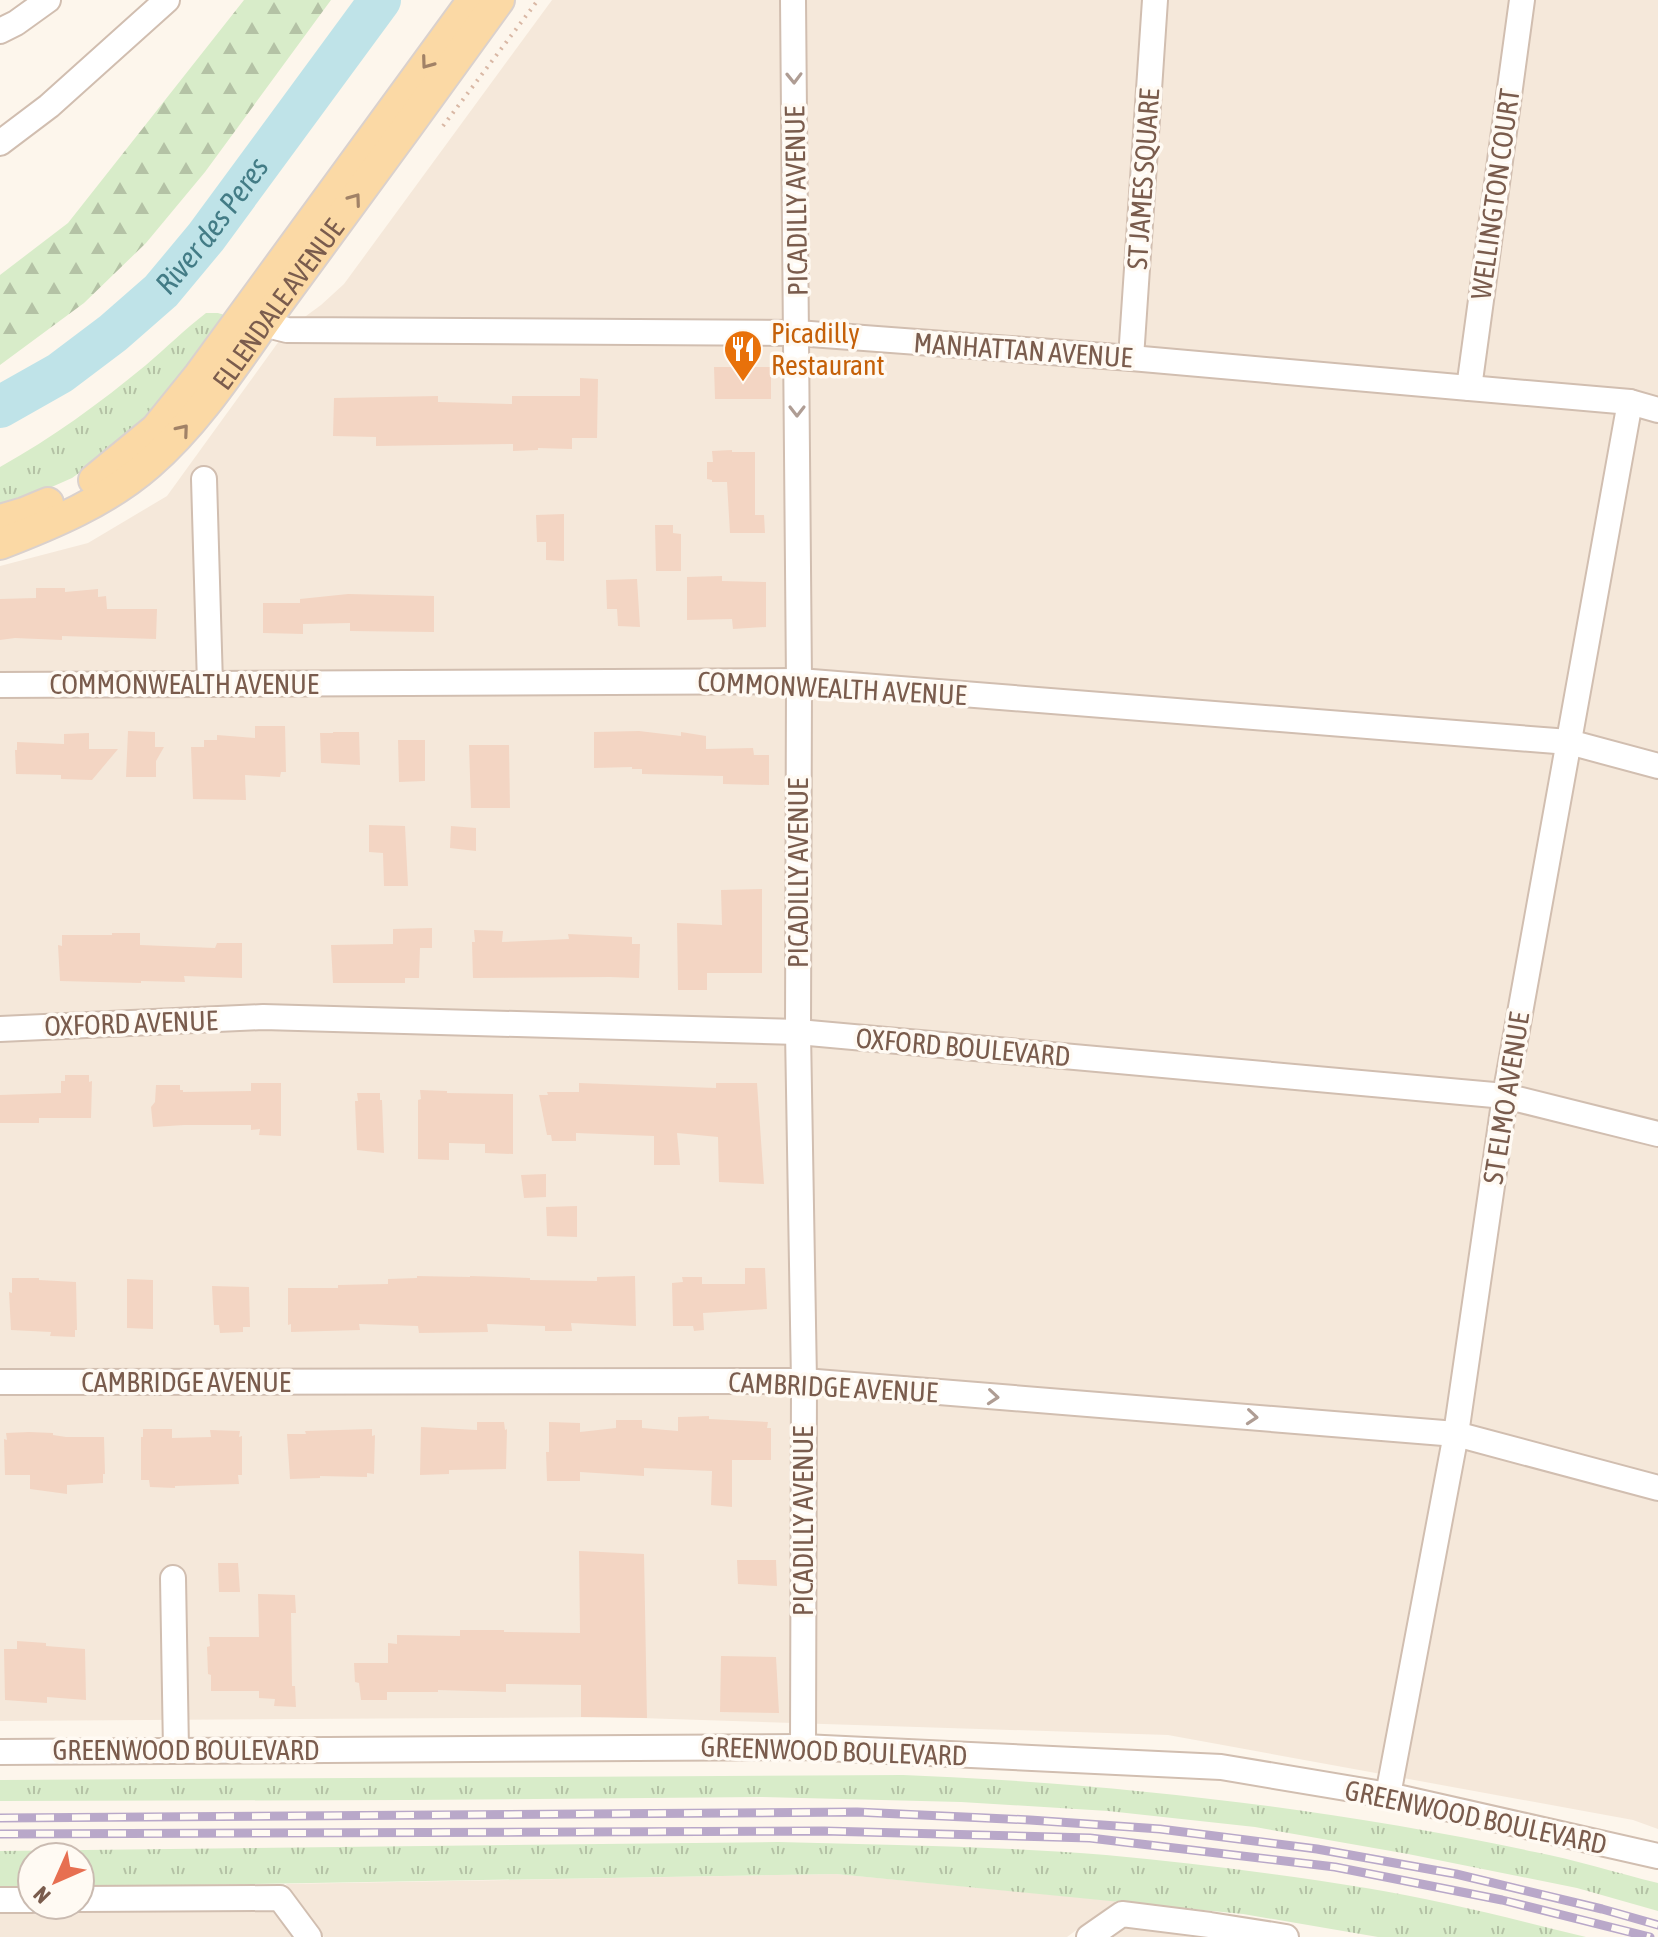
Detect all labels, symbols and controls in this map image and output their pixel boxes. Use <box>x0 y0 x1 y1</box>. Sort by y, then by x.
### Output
one-way arrow <box>422 54 437 69</box>
one-way arrow <box>785 72 803 85</box>
street label: ST JAMES SQUARE <box>1121 87 1165 270</box>
street label: WELLINGTON COURT <box>1464 87 1526 301</box>
street label: PICADILLY AVENUE <box>778 106 814 296</box>
water label: River des Peres <box>148 150 275 300</box>
one-way arrow <box>345 193 359 208</box>
street label: ELLENDALE AVENUE <box>206 213 350 395</box>
place label: Picadilly Restaurant <box>771 317 885 381</box>
street label: MANHATTAN AVENUE <box>913 326 1134 374</box>
restaurant icon: Picadilly Restaurant <box>722 328 764 383</box>
one-way arrow <box>789 405 806 418</box>
one-way arrow <box>173 425 188 439</box>
street label: COMMONWEALTH AVENUE <box>697 665 967 711</box>
street label: COMMONWEALTH AVENUE <box>49 668 319 700</box>
street label: PICADILLY AVENUE <box>782 778 814 968</box>
street label: OXFORD AVENUE <box>44 1004 218 1042</box>
street label: ST ELMO AVENUE <box>1477 1010 1535 1186</box>
street label: OXFORD BOULEVARD <box>854 1022 1072 1072</box>
street label: CAMBRIDGE AVENUE <box>81 1366 291 1398</box>
street label: CAMBRIDGE AVENUE <box>728 1366 939 1408</box>
one-way arrow <box>987 1388 1000 1405</box>
one-way arrow <box>1246 1408 1259 1425</box>
street label: PICADILLY AVENUE <box>787 1426 819 1616</box>
street label: GREENWOOD BOULEVARD <box>700 1730 968 1772</box>
street label: GREENWOOD BOULEVARD <box>53 1734 319 1766</box>
street label: GREENWOOD BOULEVARD <box>1342 1774 1610 1860</box>
north arrow <box>16 1841 96 1921</box>
text: N <box>28 1881 56 1909</box>

